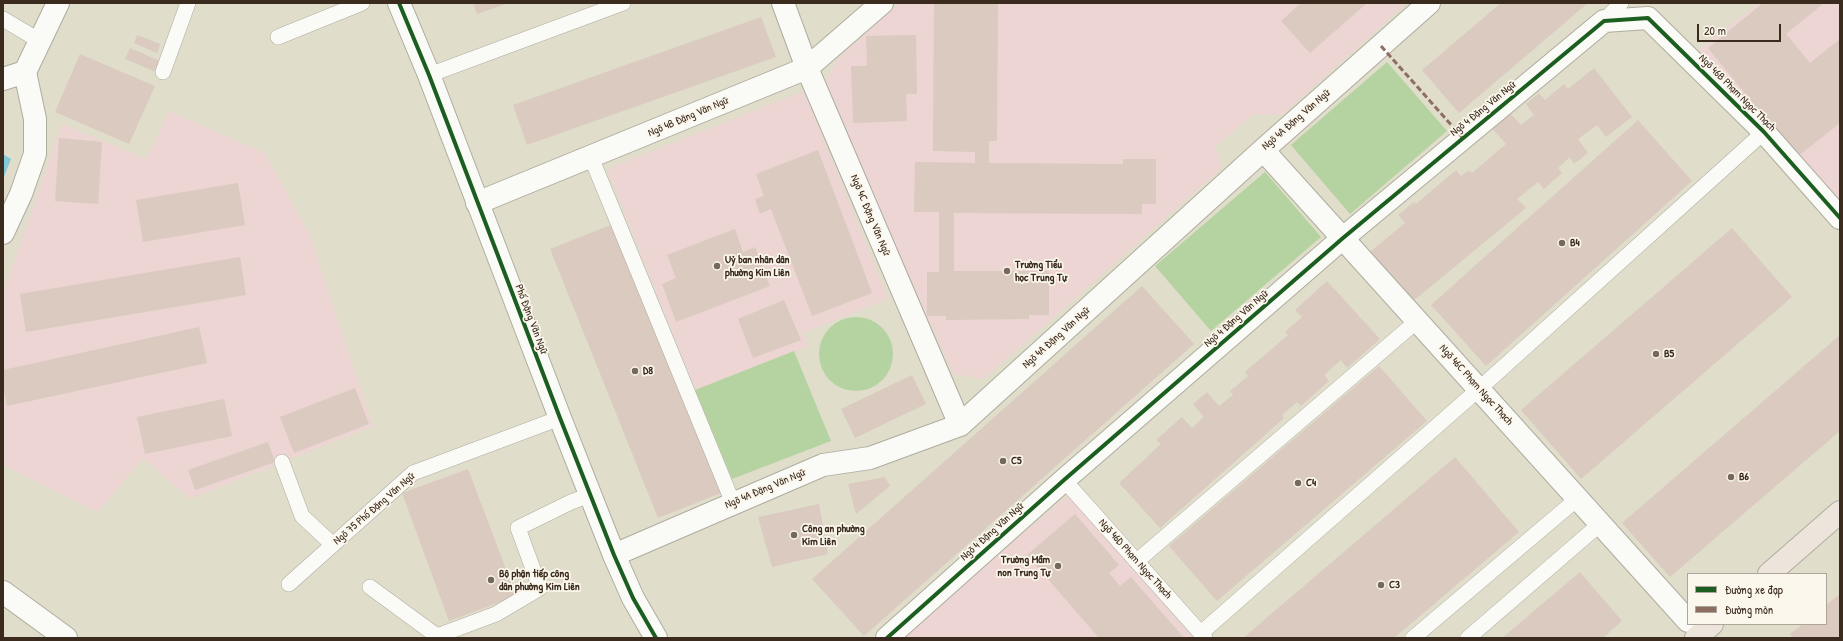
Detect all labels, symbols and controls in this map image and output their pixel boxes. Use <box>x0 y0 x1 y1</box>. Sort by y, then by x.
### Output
scale bar <box>1699 16 1783 42</box>
text: 20 m <box>1704 22 1726 39</box>
street label: Ngõ 46B Phạm Ngọc Thạch <box>1696 52 1778 134</box>
street label: Ngõ 4 Đặng Văn Ngữ <box>1448 79 1518 139</box>
street label: Ngõ 4A Đặng Văn Ngữ <box>1259 87 1333 153</box>
street label: Ngõ 4B Đặng Văn Ngữ <box>646 94 730 140</box>
street label: Ngõ 4C Đặng Văn Ngữ <box>847 173 893 257</box>
place label: B4 <box>1570 236 1580 250</box>
marker: B4 <box>1557 238 1567 248</box>
place label: Uỷ ban nhân dân phường Kim Liên <box>725 253 790 279</box>
place label: Trường Tiểu học Trung Tự <box>1015 258 1067 284</box>
marker: Uỷ ban nhân dân phường Kim Liên <box>712 261 722 271</box>
marker: Trường Tiểu học Trung Tự <box>1002 266 1012 276</box>
street label: Phố Đặng Văn Ngữ <box>512 283 550 355</box>
street label: Ngõ 4 Đặng Văn Ngữ <box>1201 288 1271 350</box>
street label: Ngõ 4A Đặng Văn Ngữ <box>1020 304 1092 372</box>
street label: Ngõ 46C Phạm Ngọc Thạch <box>1436 342 1516 428</box>
place label: B5 <box>1664 347 1674 361</box>
marker: B5 <box>1651 349 1661 359</box>
place label: D8 <box>643 364 653 378</box>
marker: D8 <box>630 366 640 376</box>
place label: C5 <box>1011 454 1022 468</box>
marker: C5 <box>998 456 1008 466</box>
street label: Ngõ 4A Đặng Văn Ngữ <box>723 466 807 512</box>
street label: Ngõ 75 Phố Đặng Văn Ngữ <box>331 470 417 548</box>
place label: B6 <box>1739 470 1749 484</box>
marker: B6 <box>1726 472 1736 482</box>
place label: C4 <box>1306 476 1316 490</box>
marker: C4 <box>1293 478 1303 488</box>
street label: Ngõ 4 Đặng Văn Ngữ <box>958 500 1026 564</box>
street label: Ngõ 46D Phạm Ngọc Thạch <box>1096 516 1174 602</box>
place label: Công an phường Kim Liên <box>802 522 865 548</box>
marker: Công an phường Kim Liên <box>789 530 799 540</box>
place label: Trường Mầm non Trung Tự <box>997 553 1050 579</box>
marker: Trường Mầm non Trung Tự <box>1053 561 1063 571</box>
place label: Bộ phận tiếp công dân phường Kim Liên <box>499 567 580 593</box>
legend <box>1687 573 1827 625</box>
marker: Bộ phận tiếp công dân phường Kim Liên <box>486 575 496 585</box>
place label: C3 <box>1389 578 1400 592</box>
marker: C3 <box>1376 580 1386 590</box>
text: Đường xe đạp <box>1725 581 1783 598</box>
text: Đường mòn <box>1725 601 1773 618</box>

